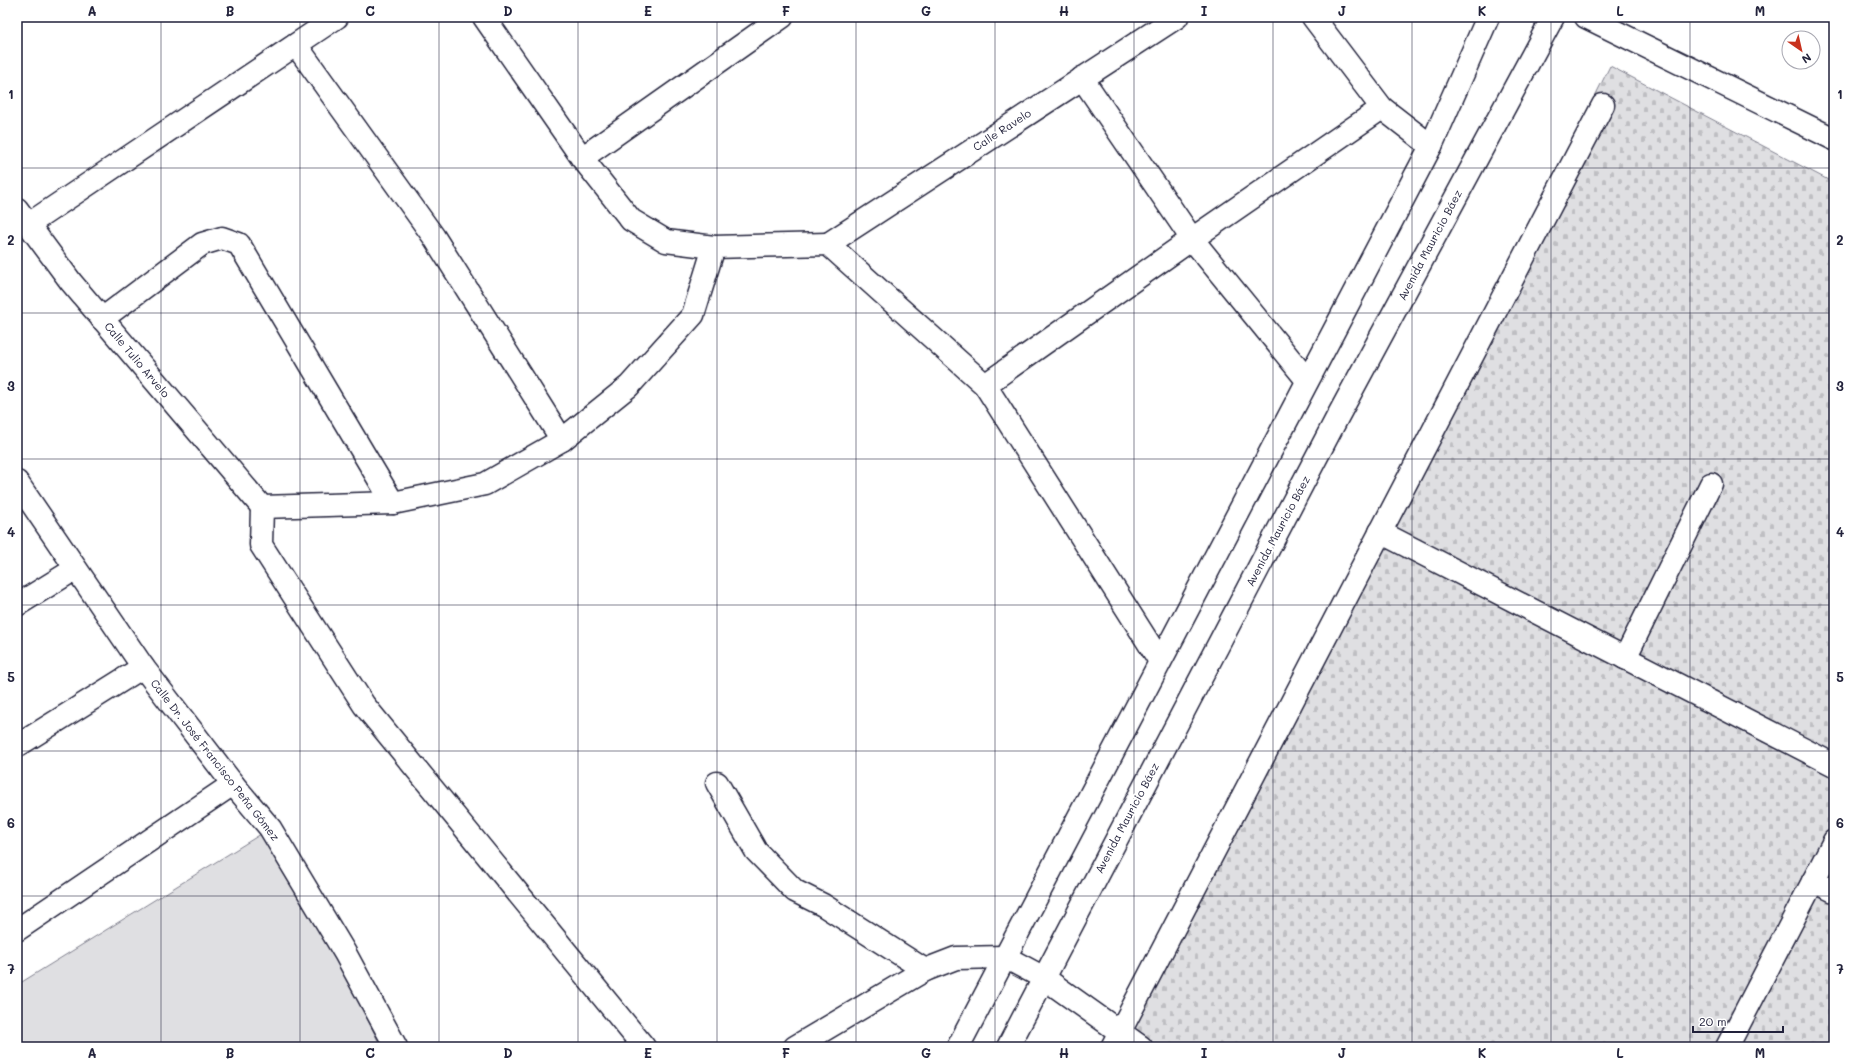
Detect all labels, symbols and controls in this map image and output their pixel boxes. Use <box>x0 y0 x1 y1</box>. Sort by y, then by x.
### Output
text: A <box>87 2 97 19</box>
text: B <box>226 2 235 19</box>
text: C <box>365 2 375 19</box>
text: D <box>503 2 513 19</box>
text: E <box>644 2 652 19</box>
text: F <box>782 2 790 19</box>
text: G <box>921 2 931 19</box>
text: H <box>1059 2 1069 19</box>
text: I <box>1201 2 1208 19</box>
text: J <box>1338 2 1346 19</box>
text: K <box>1478 2 1487 19</box>
text: L <box>1616 2 1624 19</box>
text: M <box>1755 2 1765 19</box>
north arrow <box>1781 30 1821 70</box>
text: N <box>1799 50 1815 67</box>
text: 1 <box>8 85 14 102</box>
text: 1 <box>1837 85 1843 102</box>
street label: Calle Ravelo <box>970 105 1034 154</box>
street label: Avenida Mauricio Báez <box>1394 187 1465 303</box>
text: 2 <box>7 231 15 248</box>
text: 2 <box>1836 231 1844 248</box>
street label: Calle Tulio Arvelo <box>101 319 174 401</box>
text: 3 <box>7 377 15 394</box>
text: 3 <box>1836 377 1844 394</box>
street label: Avenida Mauricio Báez <box>1242 473 1313 589</box>
text: 4 <box>7 523 15 540</box>
text: 4 <box>1836 523 1844 540</box>
text: 5 <box>7 668 15 685</box>
text: 5 <box>1836 668 1844 685</box>
street label: Calle Dr. José Francisco Peña Gómez <box>148 676 283 844</box>
street label: Avenida Mauricio Báez <box>1091 760 1162 876</box>
text: 6 <box>7 814 15 831</box>
text: 6 <box>1836 814 1844 831</box>
text: 7 <box>7 960 15 977</box>
text: 7 <box>1836 960 1844 977</box>
scale bar <box>1693 1008 1783 1034</box>
text: 20 m <box>1699 1013 1727 1029</box>
text: A <box>87 1044 97 1061</box>
text: B <box>226 1044 235 1061</box>
text: C <box>365 1044 375 1061</box>
text: D <box>503 1044 513 1061</box>
text: E <box>644 1044 652 1061</box>
text: F <box>782 1044 790 1061</box>
text: G <box>921 1044 931 1061</box>
text: H <box>1059 1044 1069 1061</box>
text: I <box>1201 1044 1208 1061</box>
text: J <box>1338 1044 1346 1061</box>
text: K <box>1478 1044 1487 1061</box>
text: L <box>1616 1044 1624 1061</box>
text: M <box>1755 1044 1765 1061</box>

